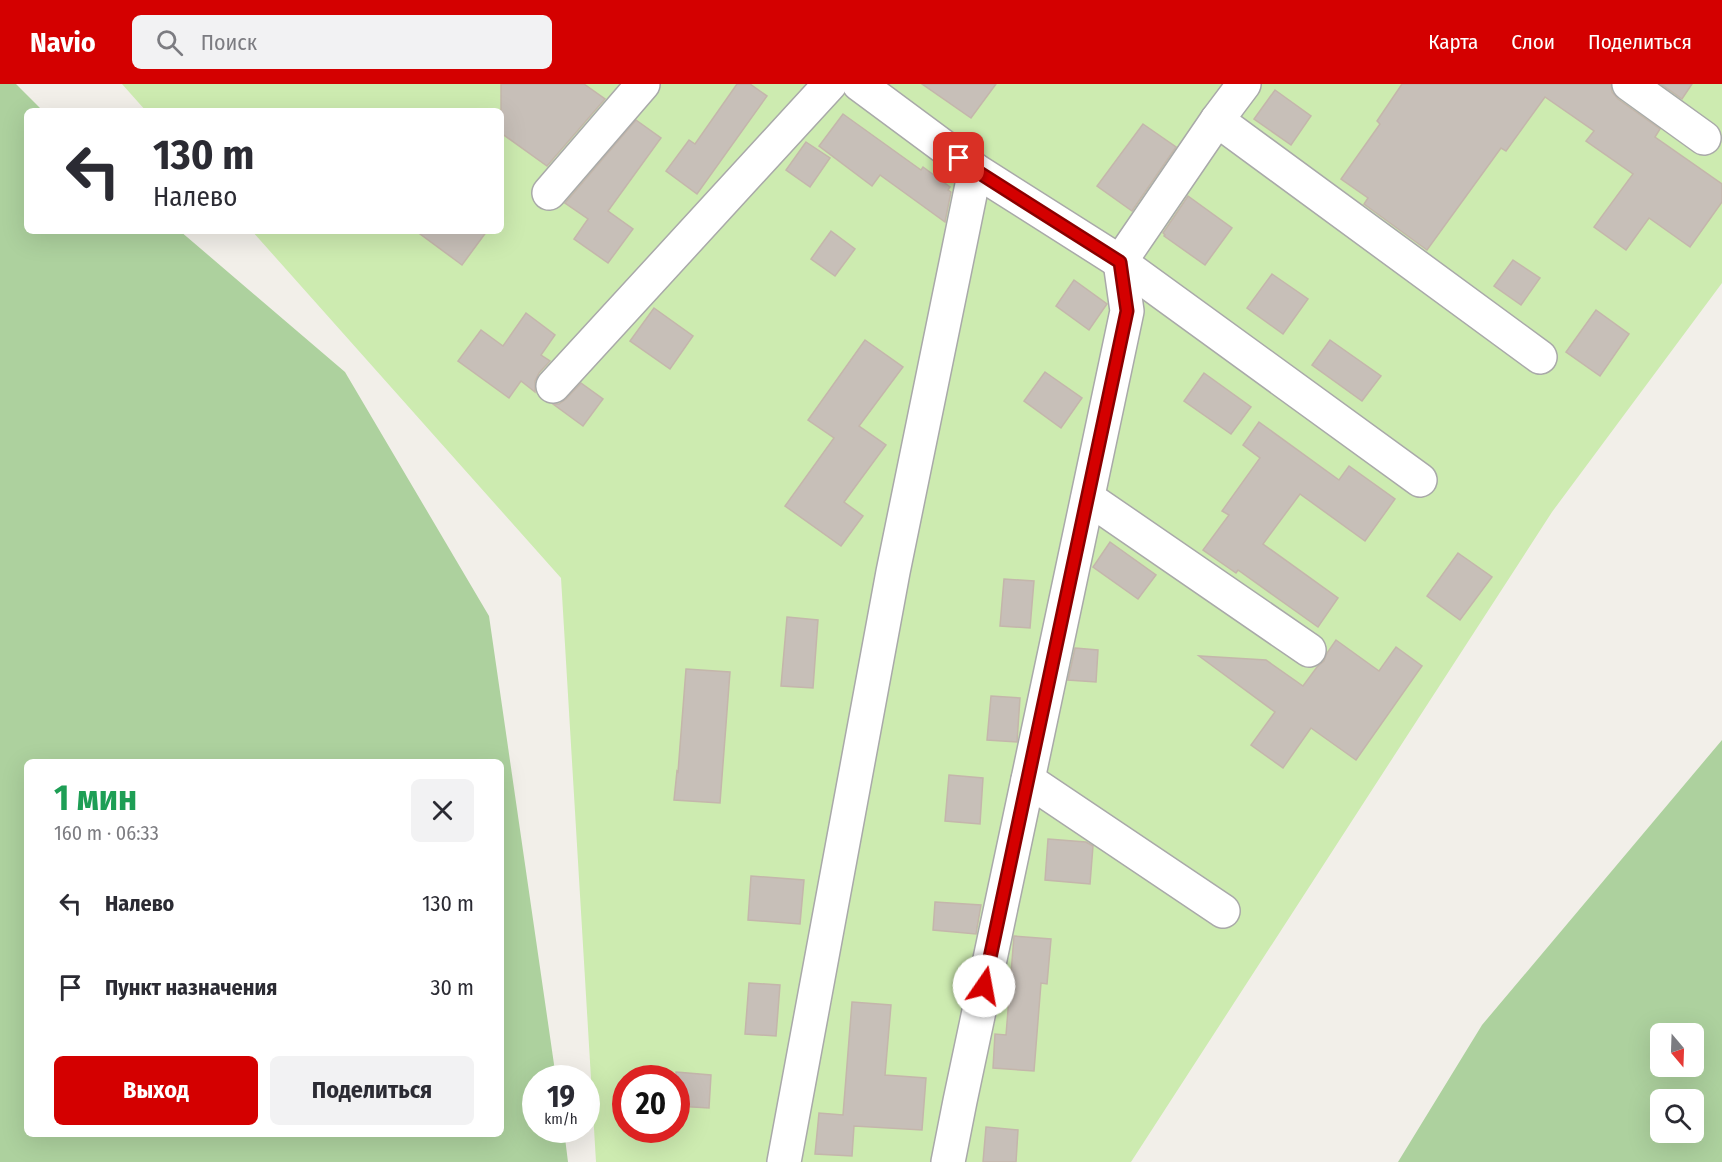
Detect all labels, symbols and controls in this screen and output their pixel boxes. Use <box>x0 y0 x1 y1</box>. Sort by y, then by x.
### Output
search box <box>132 15 552 69</box>
text: Navio <box>30 26 96 59</box>
icon: search <box>153 26 186 59</box>
text: Поиск <box>201 29 257 56</box>
text: Карта <box>1428 29 1478 55</box>
text: Слои <box>1511 29 1555 55</box>
text: Поделиться <box>1588 29 1692 55</box>
text: 130 m <box>153 130 254 180</box>
icon: left <box>54 132 132 210</box>
pin <box>933 132 984 183</box>
icon: arrive <box>942 141 975 174</box>
text: Налево <box>153 181 237 213</box>
text: 1 мин <box>54 776 137 820</box>
button: close <box>411 779 474 842</box>
text: 160 m · 06:33 <box>54 821 159 845</box>
icon: left <box>54 887 87 920</box>
text: Налево <box>105 890 174 917</box>
text: 130 m <box>422 890 474 917</box>
position arrow <box>952 954 1016 1018</box>
icon: arrive <box>54 971 87 1004</box>
text: Пункт назначения <box>105 974 277 1001</box>
text: 30 m <box>431 974 474 1001</box>
north arrow <box>1650 1023 1704 1077</box>
map controls <box>1650 1023 1704 1143</box>
button: Выход <box>54 1056 258 1125</box>
button: Поделиться <box>270 1056 474 1125</box>
speed limit sign: 20 <box>612 1065 690 1143</box>
text: 19 <box>547 1079 575 1115</box>
button: search <box>1650 1089 1704 1143</box>
text: km/h <box>544 1110 578 1128</box>

